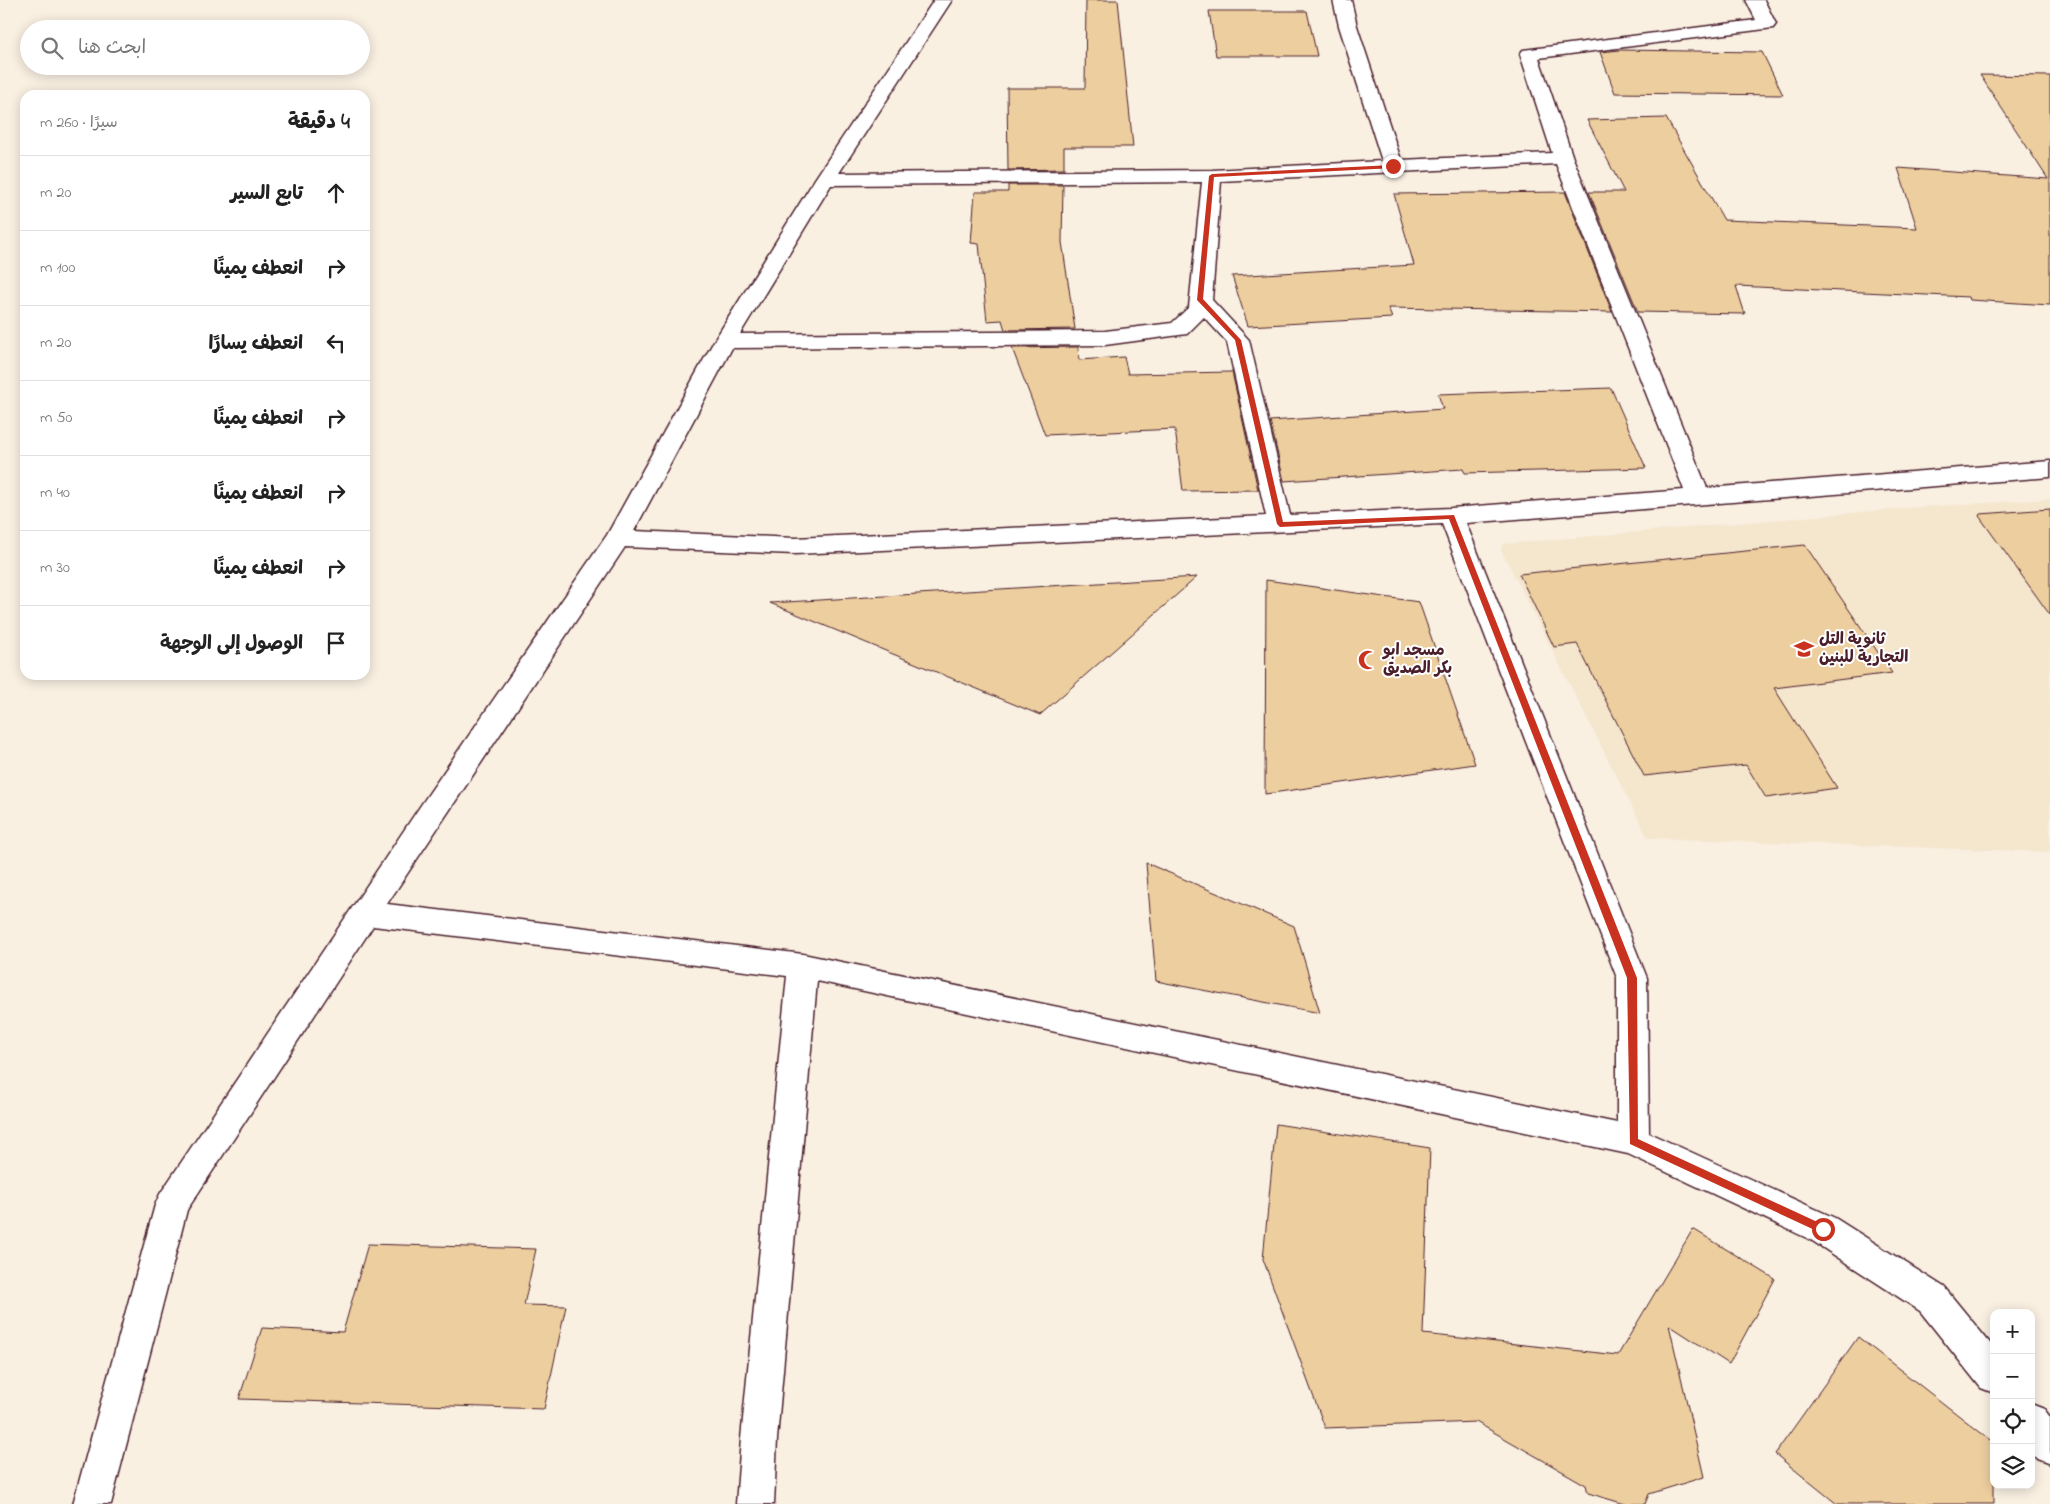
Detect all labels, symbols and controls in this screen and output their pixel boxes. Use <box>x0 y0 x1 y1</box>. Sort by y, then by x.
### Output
search box <box>20 20 370 75</box>
icon: search <box>38 34 66 62</box>
text: ابحث هنا <box>78 35 146 62</box>
text: 4 دقيقة <box>288 108 350 138</box>
text: سيرًا · 260 m <box>40 111 118 135</box>
route end <box>1382 155 1405 178</box>
icon: ahead <box>322 179 350 207</box>
text: 20 m <box>40 181 71 205</box>
text: تابع السير <box>231 181 303 208</box>
icon: right <box>322 254 350 282</box>
text: 100 m <box>40 256 75 280</box>
text: انعطف يمينًا <box>213 256 303 283</box>
icon: left <box>322 329 350 357</box>
text: 20 m <box>40 331 71 355</box>
text: انعطف يسارًا <box>208 331 303 358</box>
icon: right <box>322 404 350 432</box>
text: 50 m <box>40 406 73 430</box>
text: انعطف يمينًا <box>213 406 303 433</box>
icon: right <box>322 479 350 507</box>
text: 40 m <box>40 481 70 505</box>
text: انعطف يمينًا <box>213 481 303 508</box>
icon: right <box>322 554 350 582</box>
text: 30 m <box>40 556 70 580</box>
text: انعطف يمينًا <box>213 556 303 583</box>
place label: ثانوية التل التجارية للبنين <box>1819 628 1908 670</box>
icon: arrive <box>322 629 350 657</box>
text: الوصول إلى الوجهة <box>160 631 303 658</box>
school or university icon: ثانوية التل التجارية للبنين <box>1793 638 1815 660</box>
place label: مسجد ابو بكر الصديق <box>1382 639 1452 681</box>
mosque icon: مسجد ابو بكر الصديق <box>1357 649 1379 671</box>
route start <box>1812 1218 1835 1241</box>
map controls <box>1990 1309 2035 1489</box>
button: + <box>1990 1309 2035 1354</box>
button: − <box>1990 1354 2035 1399</box>
button: locate <box>1990 1399 2035 1444</box>
button: layers <box>1990 1444 2035 1489</box>

